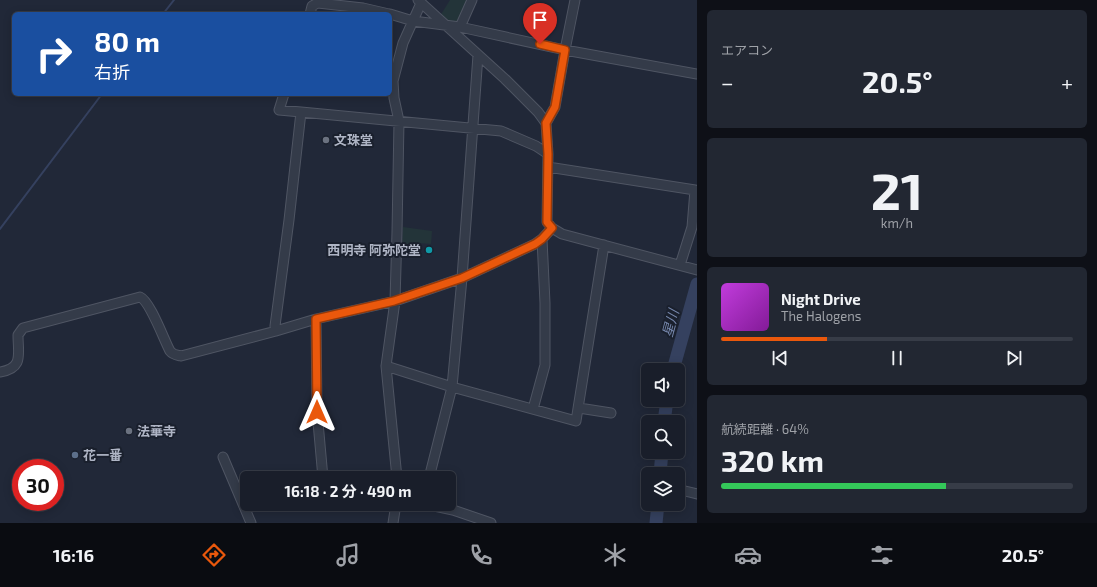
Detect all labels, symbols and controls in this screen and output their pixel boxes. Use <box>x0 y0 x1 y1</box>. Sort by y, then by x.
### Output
pin <box>523 3 557 44</box>
icon: arrive <box>529 9 551 31</box>
text: 80 m <box>94 24 160 58</box>
icon: right <box>28 28 80 80</box>
text: エアコン <box>721 42 773 58</box>
text: 右折 <box>94 61 130 83</box>
text: 20.5° <box>862 63 933 99</box>
text: − <box>721 69 734 95</box>
text: + <box>1061 69 1073 95</box>
place label: 文珠堂 <box>334 132 373 148</box>
marker: 文珠堂 <box>321 135 331 145</box>
text: 21 <box>871 158 923 220</box>
text: km/h <box>881 215 913 231</box>
place label: 西明寺 阿弥陀堂 <box>327 242 421 258</box>
marker: 西明寺 阿弥陀堂 <box>424 245 434 255</box>
text: Night Drive <box>781 290 861 308</box>
water label: 星川 <box>658 305 682 339</box>
text: The Halogens <box>781 308 861 324</box>
icon: previous <box>769 347 791 369</box>
icon: pause <box>886 347 908 369</box>
icon: next <box>1003 347 1025 369</box>
map controls <box>641 363 685 511</box>
button: sound <box>641 363 685 407</box>
position arrow <box>296 391 338 433</box>
button: search <box>641 415 685 459</box>
text: 航続距離 · 64% <box>721 421 809 437</box>
place label: 法華寺 <box>137 423 176 439</box>
marker: 法華寺 <box>124 426 134 436</box>
text: 320 km <box>721 442 824 478</box>
place label: 花一番 <box>83 447 122 463</box>
marker: 花一番 <box>70 450 80 460</box>
speed limit sign: 30 <box>12 459 64 511</box>
button: layers <box>641 467 685 511</box>
text: 16:18 · 2 分 · 490 m <box>285 482 411 500</box>
icon: directions <box>200 541 228 569</box>
icon: music <box>334 541 362 569</box>
icon: phone <box>467 541 495 569</box>
icon: climate <box>601 541 629 569</box>
icon: car <box>734 541 762 569</box>
icon: filters <box>868 541 896 569</box>
text: 16:16 <box>53 544 94 566</box>
text: 20.5° <box>1002 544 1044 566</box>

